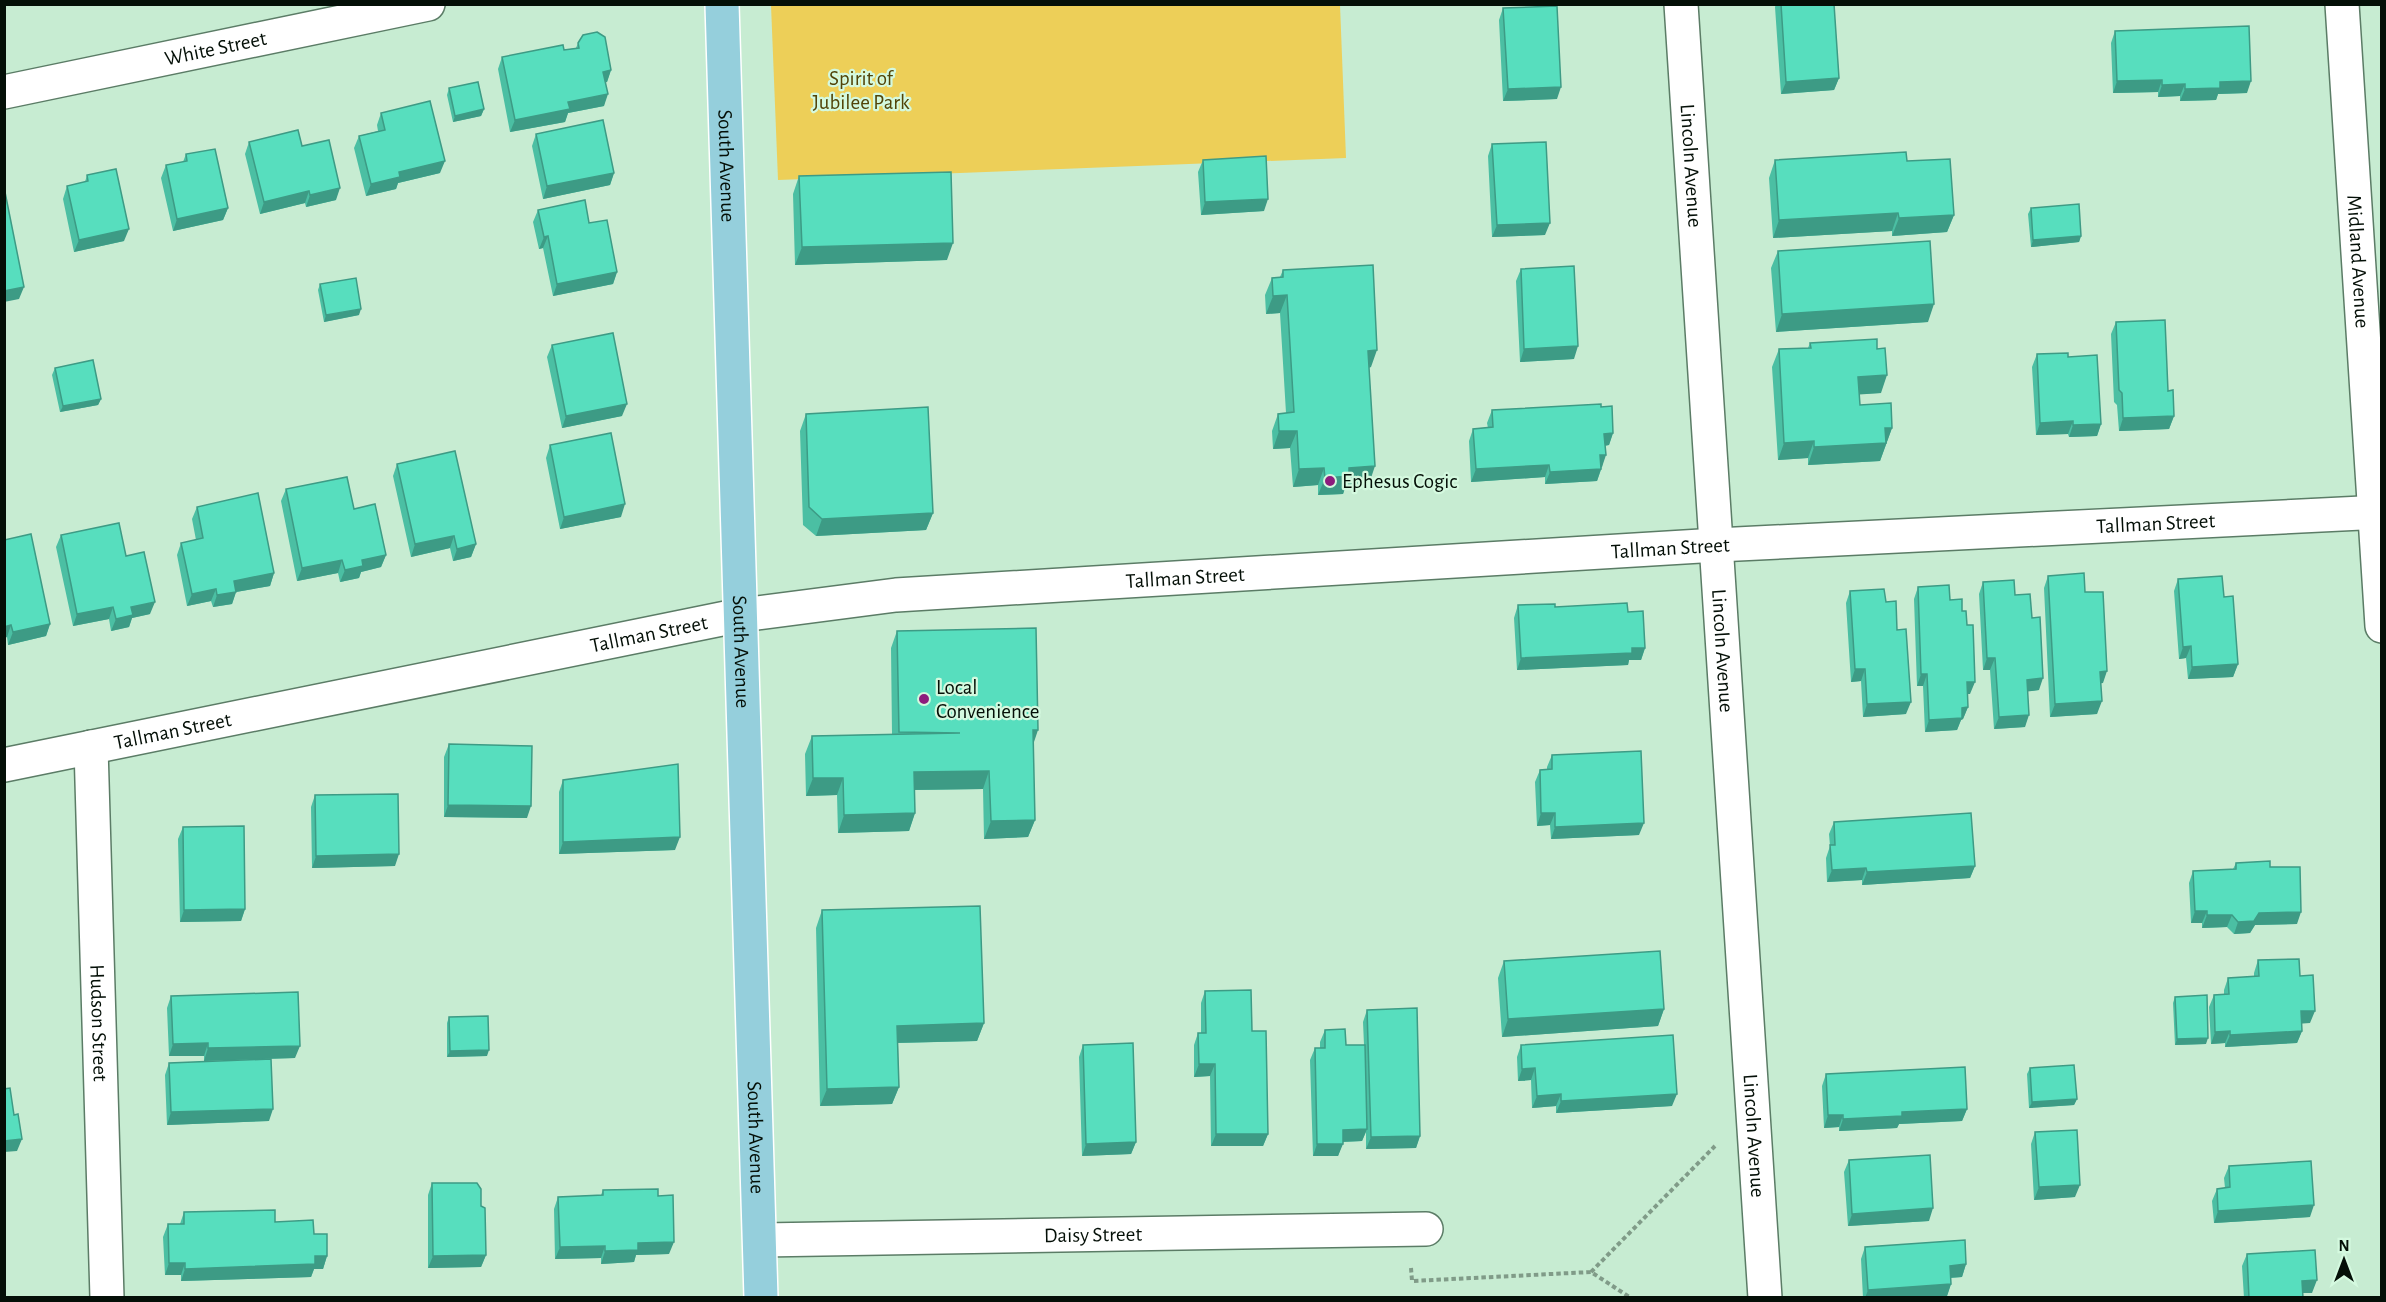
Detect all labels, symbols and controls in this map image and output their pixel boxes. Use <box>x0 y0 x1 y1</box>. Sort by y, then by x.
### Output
street label: White Street <box>163 27 269 69</box>
park label: Spirit of Jubilee Park <box>812 68 910 113</box>
street label: Lincoln Avenue <box>1677 103 1706 228</box>
street label: South Avenue <box>715 109 739 223</box>
street label: Midland Avenue <box>2344 194 2373 329</box>
place label: Ephesus Cogic <box>1342 471 1457 492</box>
marker: Ephesus Cogic <box>1323 474 1337 488</box>
street label: Tallman Street <box>2096 510 2216 537</box>
street label: Tallman Street <box>1610 534 1730 562</box>
street label: Tallman Street <box>1125 563 1245 591</box>
street label: Lincoln Avenue <box>1708 588 1737 713</box>
street label: South Avenue <box>729 595 754 708</box>
street label: Tallman Street <box>588 612 710 656</box>
place label: Local Convenience <box>936 677 1040 722</box>
marker: Local Convenience <box>917 692 931 706</box>
street label: Tallman Street <box>112 708 233 753</box>
street label: Hudson Street <box>87 964 111 1082</box>
street label: Lincoln Avenue <box>1740 1073 1769 1198</box>
street label: South Avenue <box>744 1081 768 1194</box>
street label: Daisy Street <box>1044 1223 1142 1246</box>
north arrow <box>2314 1230 2374 1290</box>
text: N <box>2338 1238 2350 1254</box>

